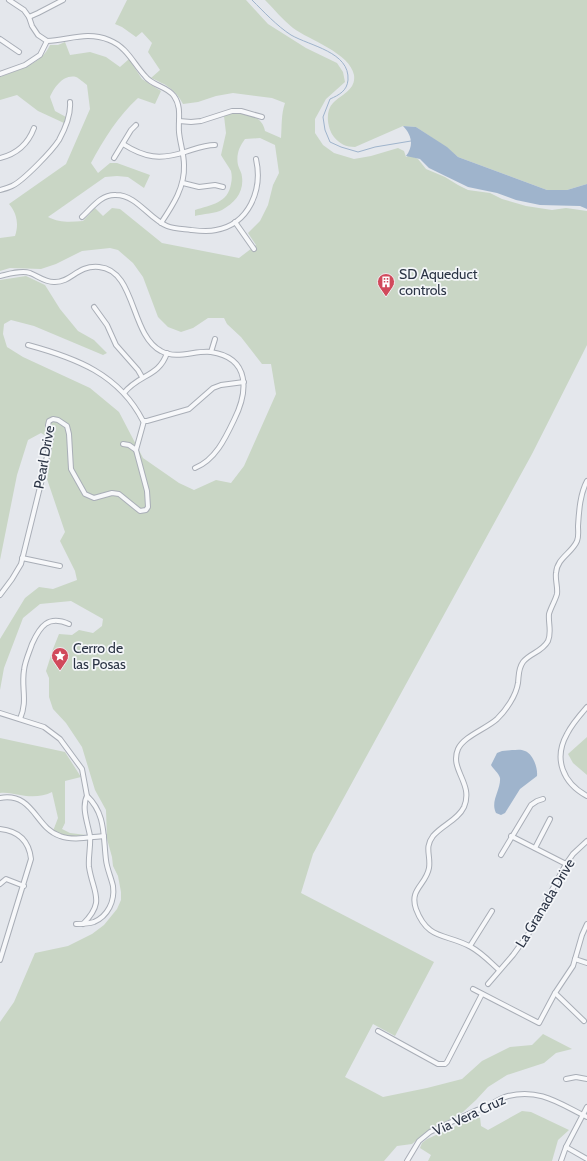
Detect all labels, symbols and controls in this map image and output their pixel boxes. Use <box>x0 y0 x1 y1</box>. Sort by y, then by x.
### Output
place label: SD Aqueduct controls <box>399 265 478 299</box>
building icon: SD Aqueduct controls <box>376 272 396 297</box>
street label: Pearl Drive <box>30 424 58 490</box>
place label: Cerro de las Posas <box>73 639 126 673</box>
place icon: Cerro de las Posas <box>50 646 70 671</box>
street label: La Granada Drive <box>511 855 579 951</box>
street label: Via Vera Cruz <box>430 1090 508 1140</box>

